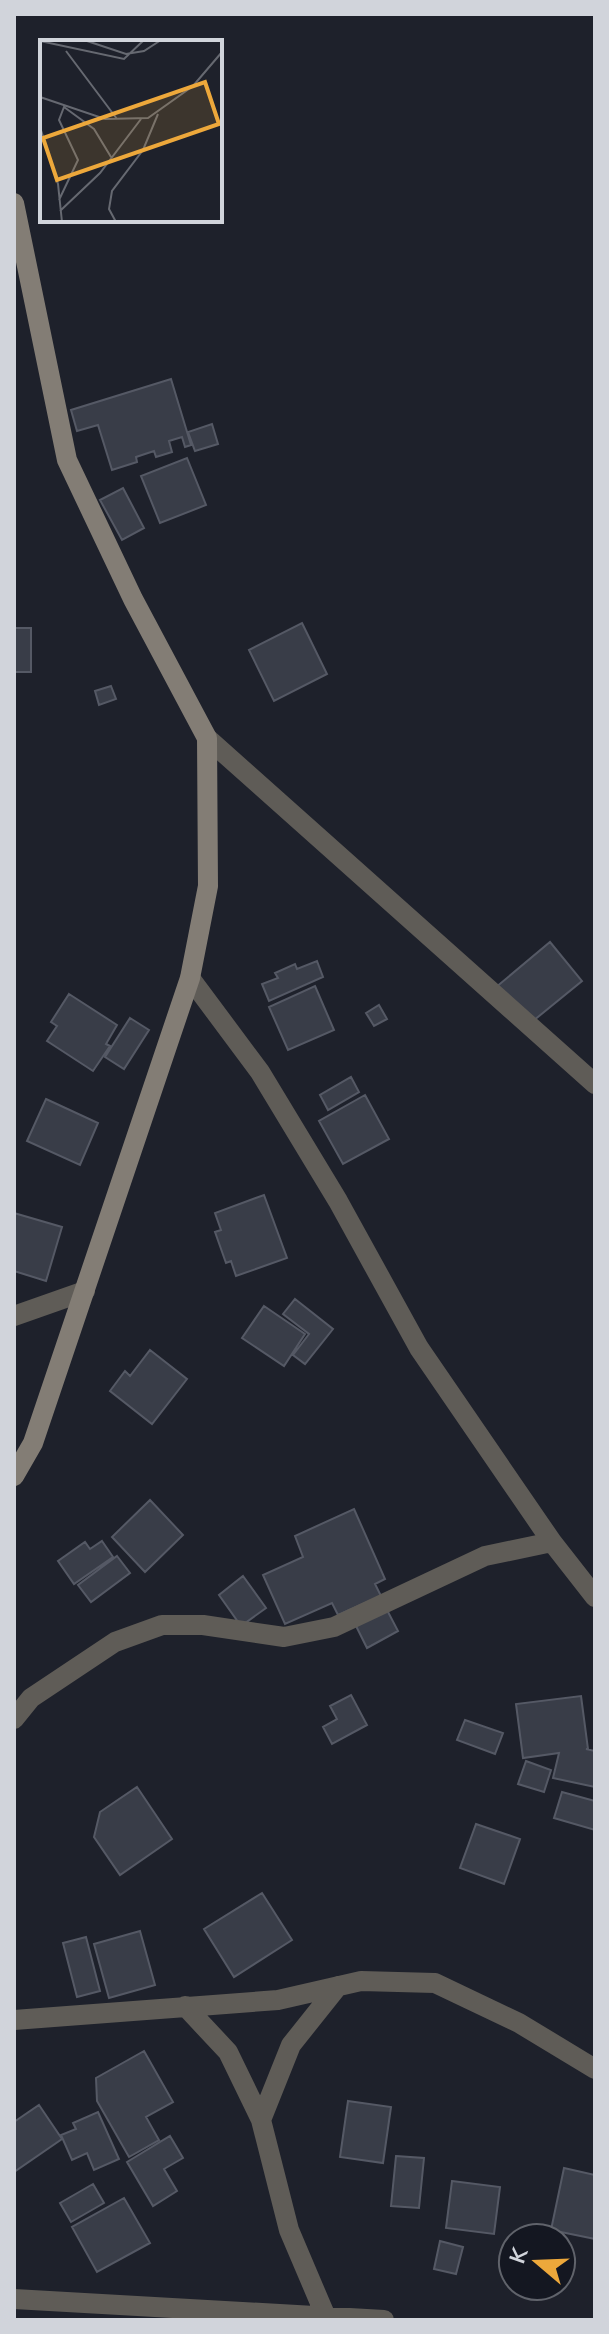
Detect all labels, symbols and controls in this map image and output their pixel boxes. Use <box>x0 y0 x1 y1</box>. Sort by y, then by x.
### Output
inset map <box>40 40 222 222</box>
north arrow <box>497 2222 577 2302</box>
text: K <box>502 2243 536 2268</box>

